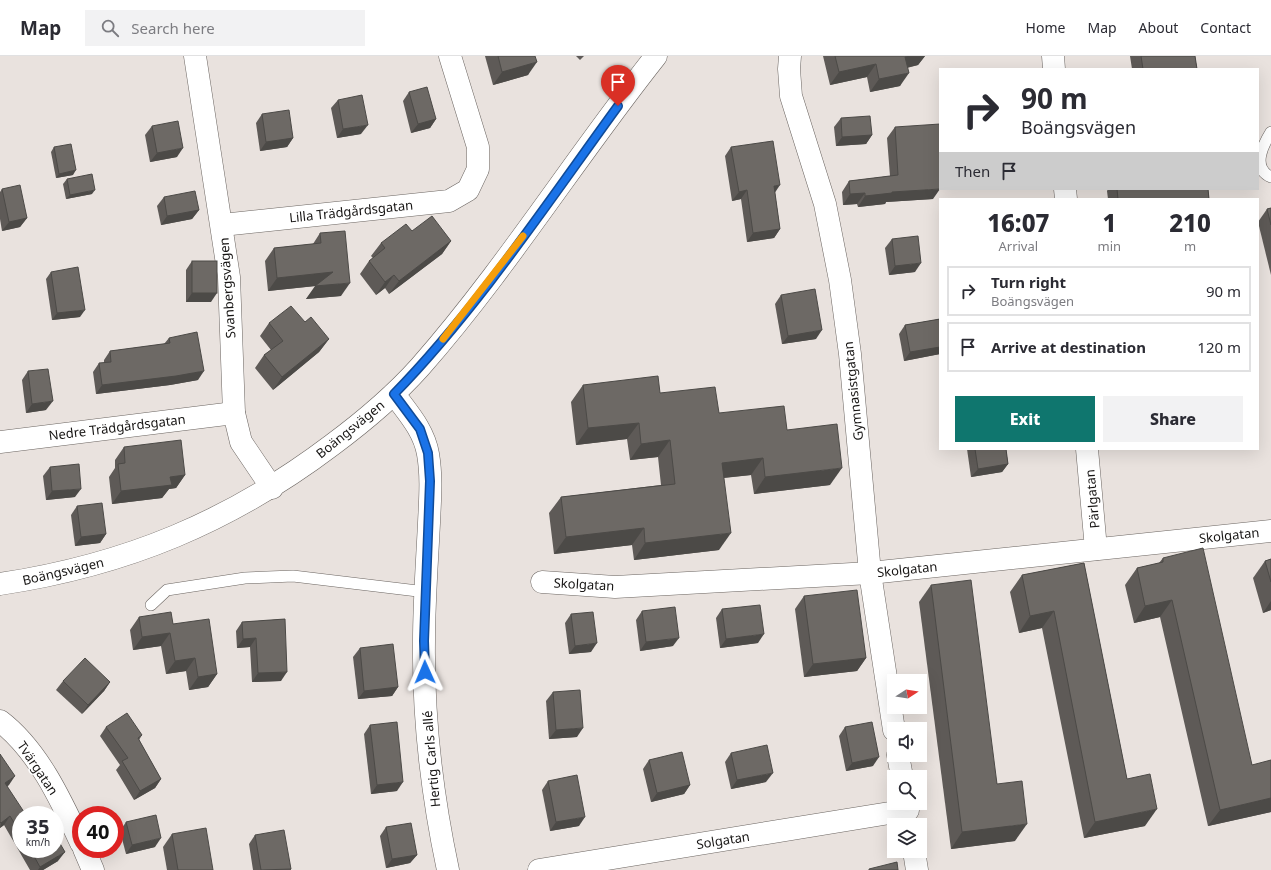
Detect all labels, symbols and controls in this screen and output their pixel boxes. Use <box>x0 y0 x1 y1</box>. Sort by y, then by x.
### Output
search box <box>85 10 365 46</box>
text: Map <box>20 15 61 41</box>
icon: search <box>99 17 121 39</box>
text: Search here <box>131 18 215 38</box>
text: Home <box>1026 18 1065 37</box>
text: Map <box>1087 18 1117 37</box>
text: About <box>1139 18 1178 37</box>
text: Contact <box>1200 18 1251 37</box>
pin <box>601 65 635 106</box>
icon: arrive <box>607 71 629 93</box>
text: 90 m <box>1021 79 1088 117</box>
icon: right <box>955 84 1007 136</box>
text: Boängsvägen <box>1021 115 1136 139</box>
icon: arrive <box>998 160 1020 182</box>
text: Then <box>955 161 990 181</box>
street label: Lilla Trädgårdsgatan <box>288 196 414 226</box>
text: 16:07 <box>987 206 1049 239</box>
text: 1 <box>1102 206 1116 239</box>
text: 210 <box>1169 206 1211 239</box>
street label: Svanbergsvägen <box>214 237 240 339</box>
text: Arrival <box>998 237 1038 255</box>
text: min <box>1098 237 1121 255</box>
text: m <box>1184 237 1196 255</box>
text: Turn right <box>991 272 1066 292</box>
icon: right <box>957 280 979 302</box>
text: 90 m <box>1206 281 1241 301</box>
text: Boängsvägen <box>991 292 1074 310</box>
icon: arrive <box>957 336 979 358</box>
text: Arrive at destination <box>991 337 1146 357</box>
text: 120 m <box>1197 337 1241 357</box>
street label: Gymnasistgatan <box>839 341 867 441</box>
street label: Boängsvägen <box>312 396 388 462</box>
button: Exit <box>955 396 1095 442</box>
button: Share <box>1103 396 1243 442</box>
street label: Nedre Trädgårdsgatan <box>47 410 187 444</box>
street label: Pärlgatan <box>1080 469 1104 529</box>
street label: Skolgatan <box>1198 523 1260 547</box>
street label: Boängsvägen <box>20 553 106 589</box>
street label: Skolgatan <box>876 557 938 581</box>
street label: Skolgatan <box>553 573 615 595</box>
position arrow <box>404 651 446 693</box>
north arrow <box>887 674 927 714</box>
map controls <box>887 674 927 858</box>
street label: Hertig Carls allé <box>418 710 444 808</box>
button: sound <box>887 722 927 762</box>
street label: Tvärgatan <box>13 738 63 798</box>
button: search <box>887 770 927 810</box>
speed limit sign: 40 <box>72 806 124 858</box>
text: 35 <box>27 813 49 840</box>
button: layers <box>887 818 927 858</box>
street label: Solgatan <box>695 827 751 853</box>
text: km/h <box>26 835 50 849</box>

